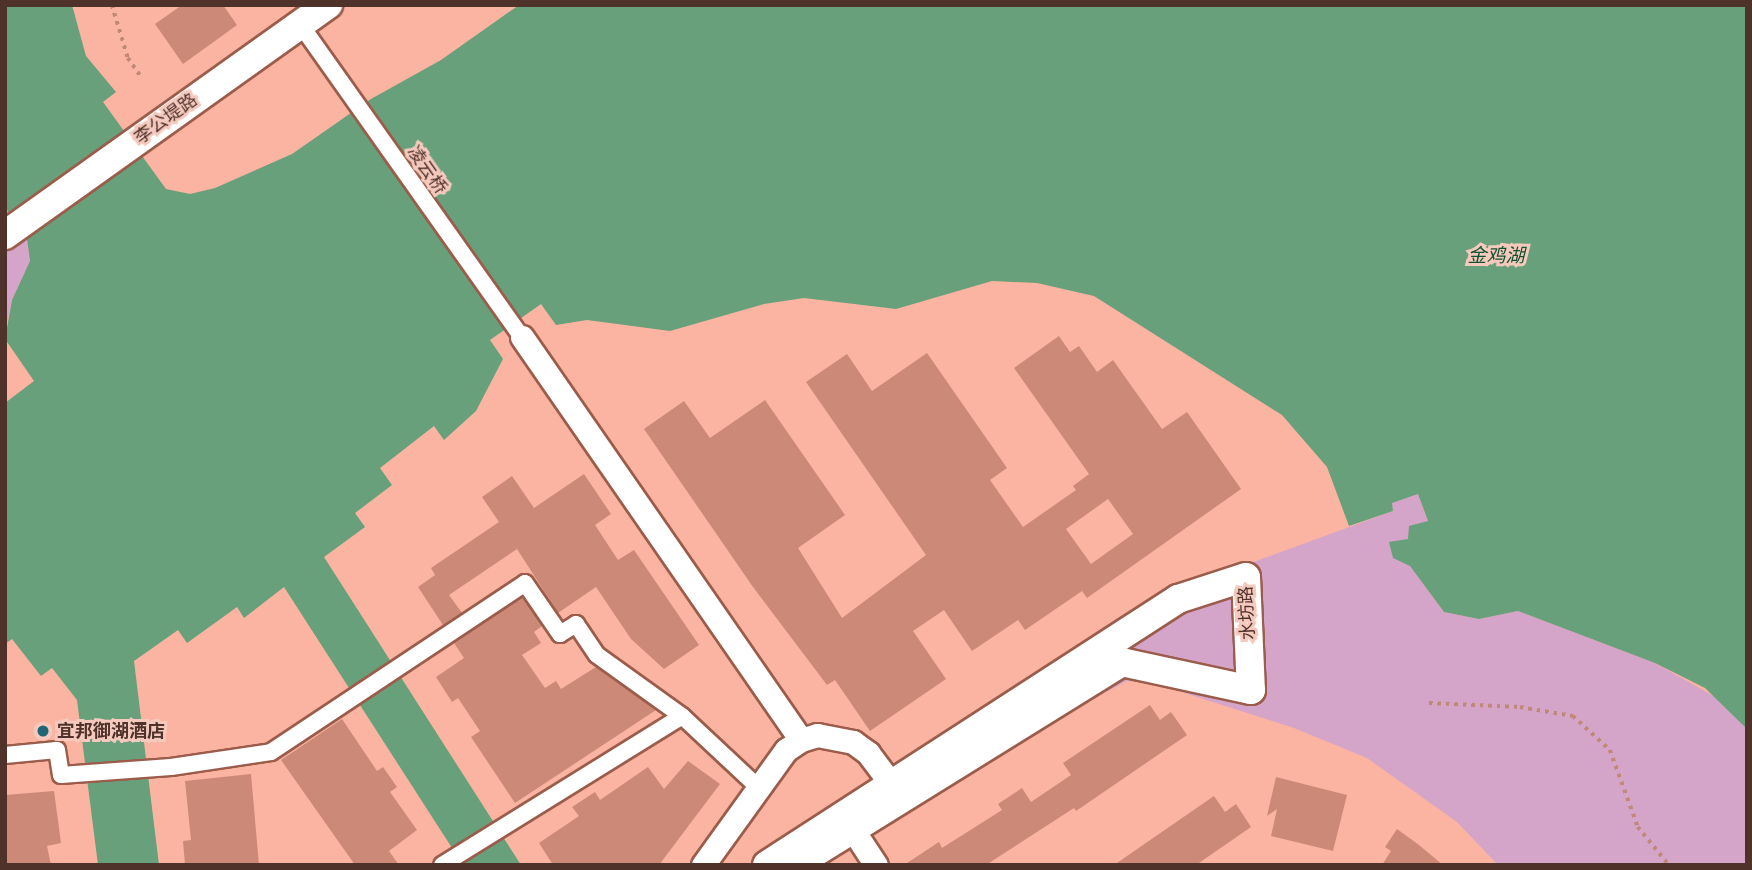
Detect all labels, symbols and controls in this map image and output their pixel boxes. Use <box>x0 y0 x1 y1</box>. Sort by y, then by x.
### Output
street label: 李公堤路 <box>131 89 201 149</box>
street label: 凌云桥 <box>403 142 451 198</box>
water label: 金鸡湖 <box>1468 245 1524 267</box>
street label: 水坊路 <box>1235 585 1259 641</box>
place label: 宜邦御湖酒店 <box>57 720 165 742</box>
marker: 宜邦御湖酒店 <box>35 723 51 739</box>

